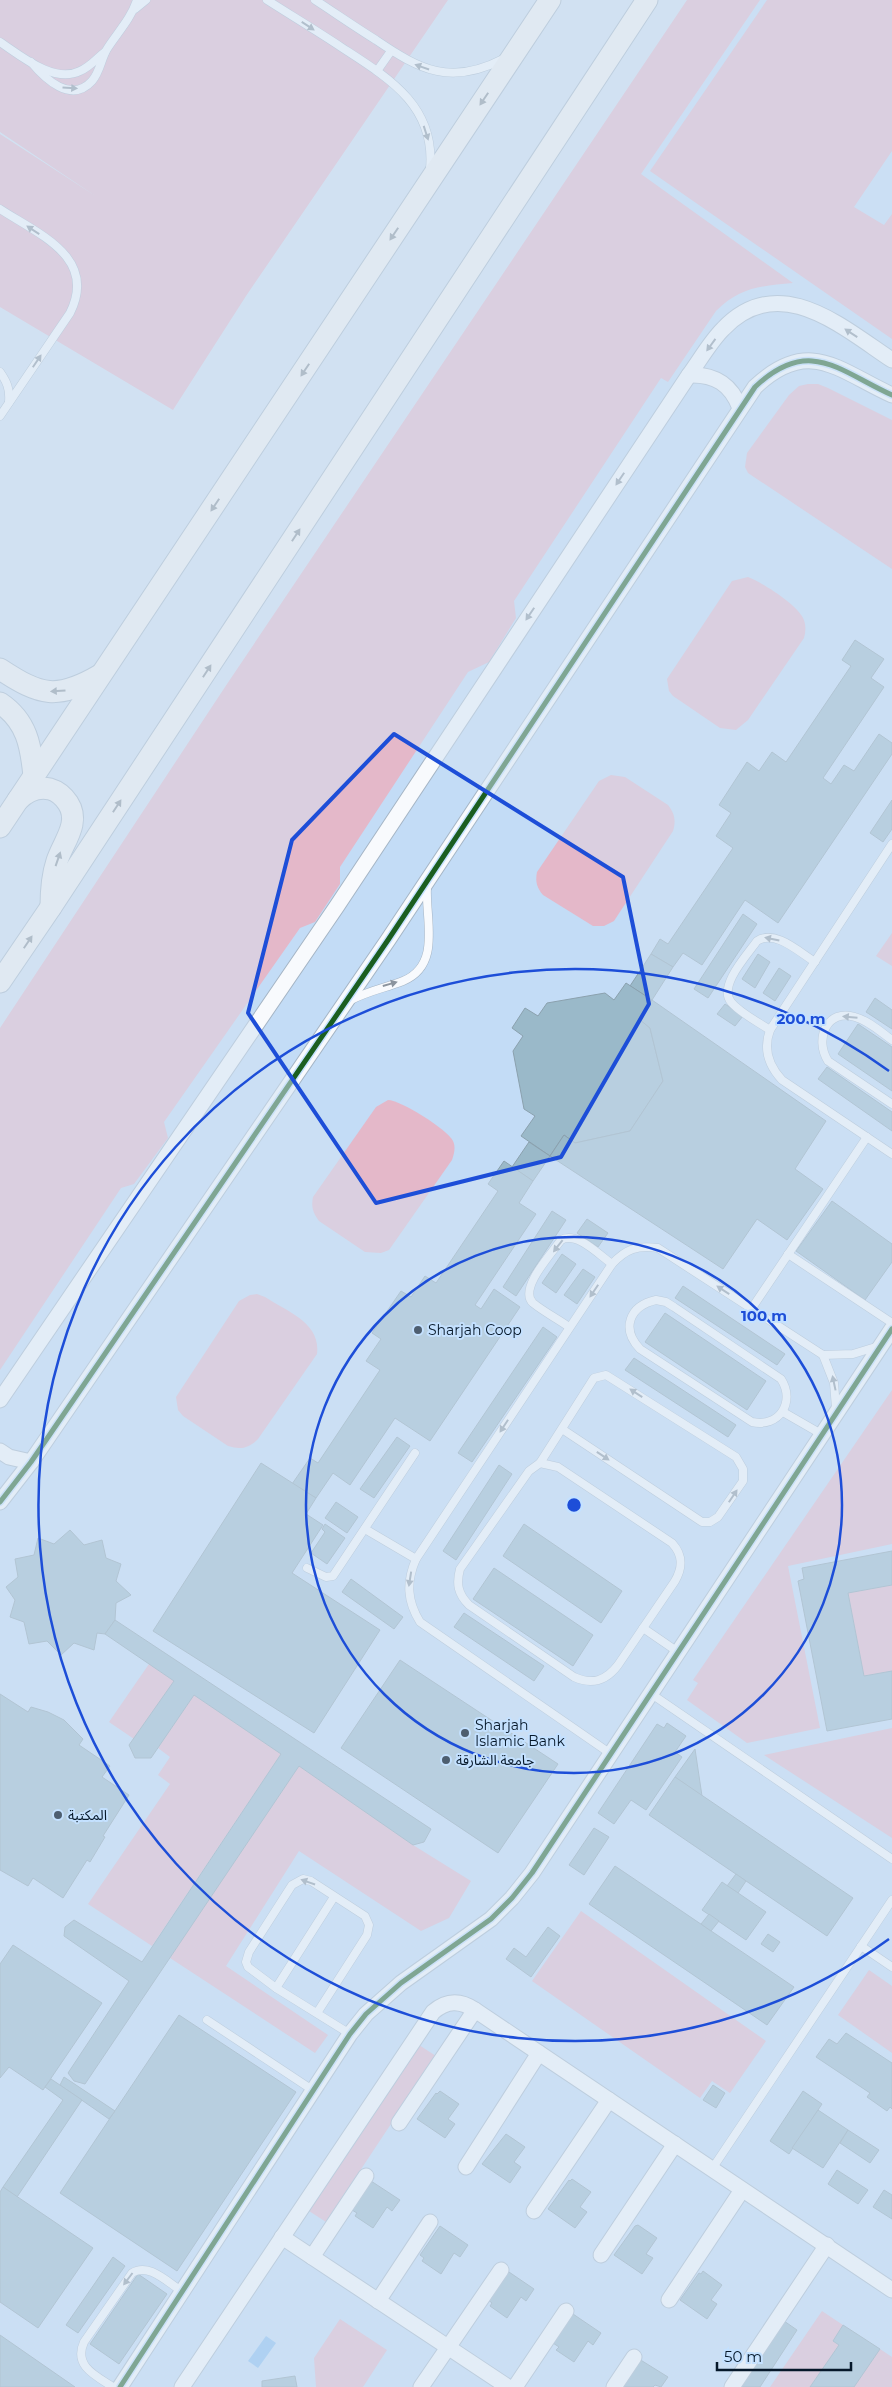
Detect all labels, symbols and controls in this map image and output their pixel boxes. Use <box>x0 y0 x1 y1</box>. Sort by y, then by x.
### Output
one-way arrow <box>302 21 315 31</box>
one-way arrow <box>415 63 430 71</box>
one-way arrow <box>62 85 78 93</box>
one-way arrow <box>479 92 489 106</box>
one-way arrow <box>422 125 430 140</box>
one-way arrow <box>26 226 40 235</box>
one-way arrow <box>390 227 399 241</box>
one-way arrow <box>845 328 858 338</box>
one-way arrow <box>706 338 716 351</box>
one-way arrow <box>32 355 42 368</box>
one-way arrow <box>300 363 309 376</box>
one-way arrow <box>615 472 625 486</box>
one-way arrow <box>210 498 220 512</box>
one-way arrow <box>291 528 301 542</box>
one-way arrow <box>525 608 535 621</box>
one-way arrow <box>202 664 211 677</box>
one-way arrow <box>50 687 66 695</box>
one-way arrow <box>113 800 122 813</box>
one-way arrow <box>54 851 62 866</box>
one-way arrow <box>23 935 33 949</box>
one-way arrow <box>765 935 780 943</box>
one-way arrow <box>382 980 397 988</box>
text: 200 m <box>776 1009 826 1028</box>
one-way arrow <box>841 1013 857 1021</box>
one-way arrow <box>553 1239 563 1252</box>
one-way arrow <box>589 1284 599 1298</box>
one-way arrow <box>717 1286 730 1295</box>
text: 100 m <box>741 1306 787 1325</box>
place label: Sharjah Coop <box>428 1321 522 1339</box>
marker: Sharjah Coop <box>412 1324 424 1336</box>
one-way arrow <box>829 1375 837 1391</box>
one-way arrow <box>630 1388 643 1398</box>
one-way arrow <box>499 1420 509 1433</box>
one-way arrow <box>596 1451 609 1461</box>
one-way arrow <box>728 1489 738 1502</box>
centre of rings <box>565 1496 583 1514</box>
one-way arrow <box>405 1571 413 1587</box>
place label: Sharjah Islamic Bank <box>475 1716 566 1750</box>
marker: Sharjah Islamic Bank <box>459 1727 471 1739</box>
place label: جامعة الشارقة <box>456 1751 534 1769</box>
marker: جامعة الشارقة <box>440 1754 452 1766</box>
place label: المكتبة <box>68 1806 107 1824</box>
marker: المكتبة <box>52 1809 64 1821</box>
one-way arrow <box>300 1878 315 1886</box>
one-way arrow <box>123 2272 133 2286</box>
scale bar <box>717 2340 851 2372</box>
text: 50 m <box>724 2347 762 2366</box>

